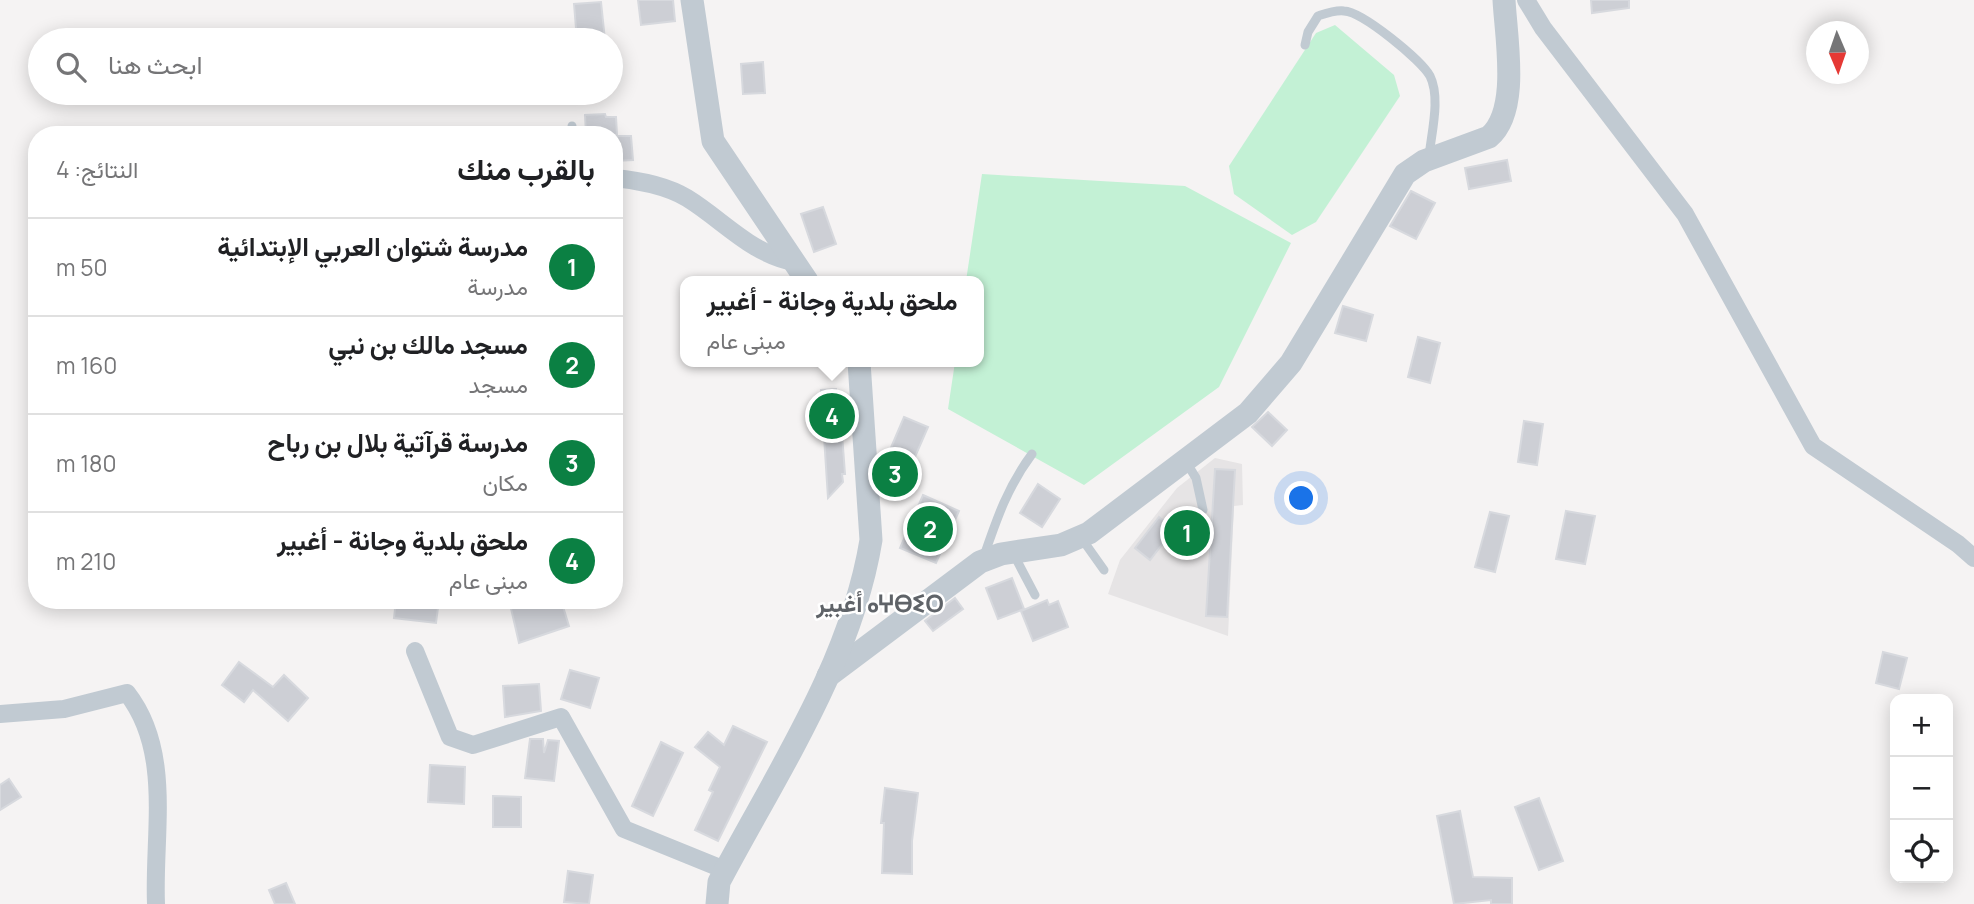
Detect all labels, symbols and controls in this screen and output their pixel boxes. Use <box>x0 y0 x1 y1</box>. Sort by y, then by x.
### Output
north arrow <box>1806 21 1869 84</box>
search box <box>28 28 623 105</box>
text: ابحث هنا <box>108 46 202 82</box>
icon: search <box>52 48 90 86</box>
text: بالقرب منك <box>457 148 595 189</box>
text: النتائج: 4 <box>56 153 138 185</box>
text: مدرسة شتوان العربي الإبتدائية <box>217 228 528 264</box>
text: 50 m <box>56 251 107 283</box>
text: 1 <box>567 251 577 283</box>
text: مدرسة <box>467 270 528 302</box>
popup <box>680 276 984 367</box>
text: ملحق بلدية وجانة - أغبير <box>707 282 958 318</box>
text: مبنى عام <box>707 324 786 356</box>
text: مسجد مالك بن نبي <box>328 326 528 362</box>
text: 160 m <box>56 349 117 381</box>
text: 2 <box>565 349 579 381</box>
text: مسجد <box>468 368 528 400</box>
pin: 4 <box>809 390 855 442</box>
text: مدرسة قرآتية بلال بن رباح <box>268 424 528 460</box>
text: 180 m <box>56 447 116 479</box>
text: 3 <box>565 447 579 479</box>
pin: 3 <box>872 448 918 500</box>
text: مكان <box>482 466 528 498</box>
your location <box>1284 481 1318 515</box>
pin: 2 <box>907 503 953 555</box>
pin: 1 <box>1164 507 1210 559</box>
text: ملحق بلدية وجانة - أغبير <box>277 522 528 558</box>
text: 210 m <box>56 545 116 577</box>
text: 4 <box>565 545 579 577</box>
text: مبنى عام <box>449 564 528 596</box>
district label: أغبير ⴰⵖⴱⵉⵔ <box>815 586 944 619</box>
map controls <box>1890 694 1953 883</box>
button: + <box>1890 694 1953 757</box>
button: − <box>1890 757 1953 820</box>
button: locate <box>1890 820 1953 883</box>

